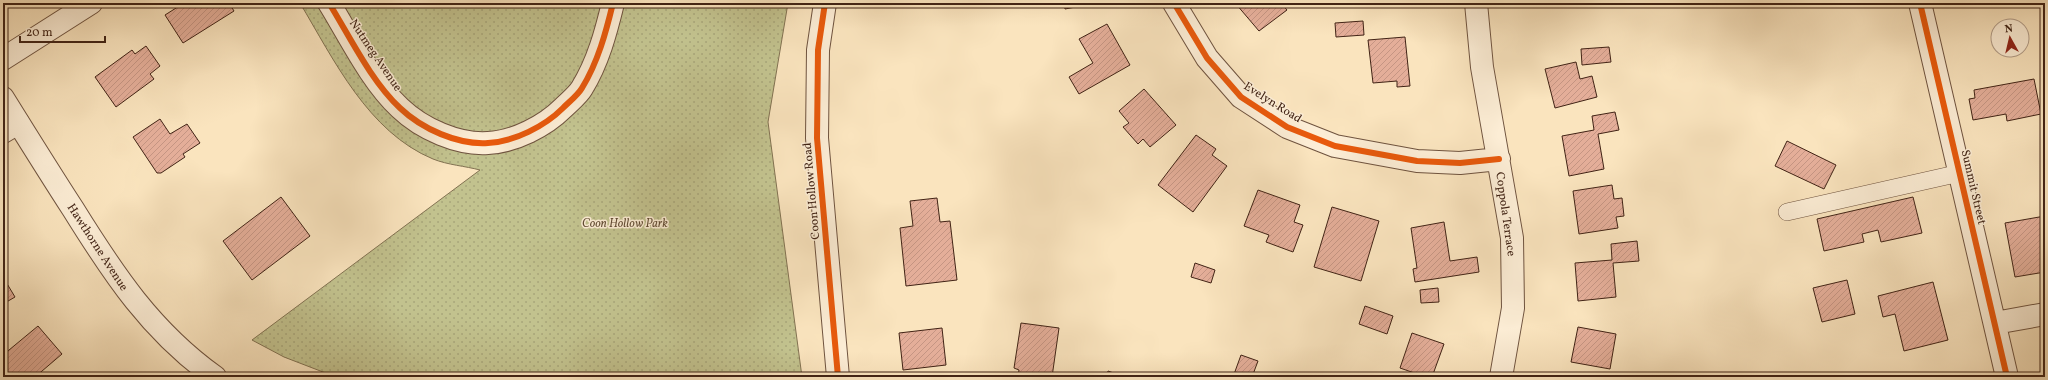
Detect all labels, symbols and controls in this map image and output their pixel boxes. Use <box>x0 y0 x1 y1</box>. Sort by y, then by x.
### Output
street label: Nutmeg Avenue <box>345 16 405 95</box>
scale bar <box>20 18 105 44</box>
north arrow <box>1990 18 2030 58</box>
text: N <box>2004 22 2014 38</box>
text: 20 m <box>26 25 53 41</box>
street label: Evelyn Road <box>1240 79 1305 127</box>
street label: Coon Hollow Road <box>800 142 824 240</box>
street label: Summit Street <box>1957 148 1989 226</box>
street label: Coppola Terrace <box>1491 171 1519 258</box>
street label: Hawthorne Avenue <box>63 201 132 295</box>
park label: Coon Hollow Park <box>582 216 668 232</box>

